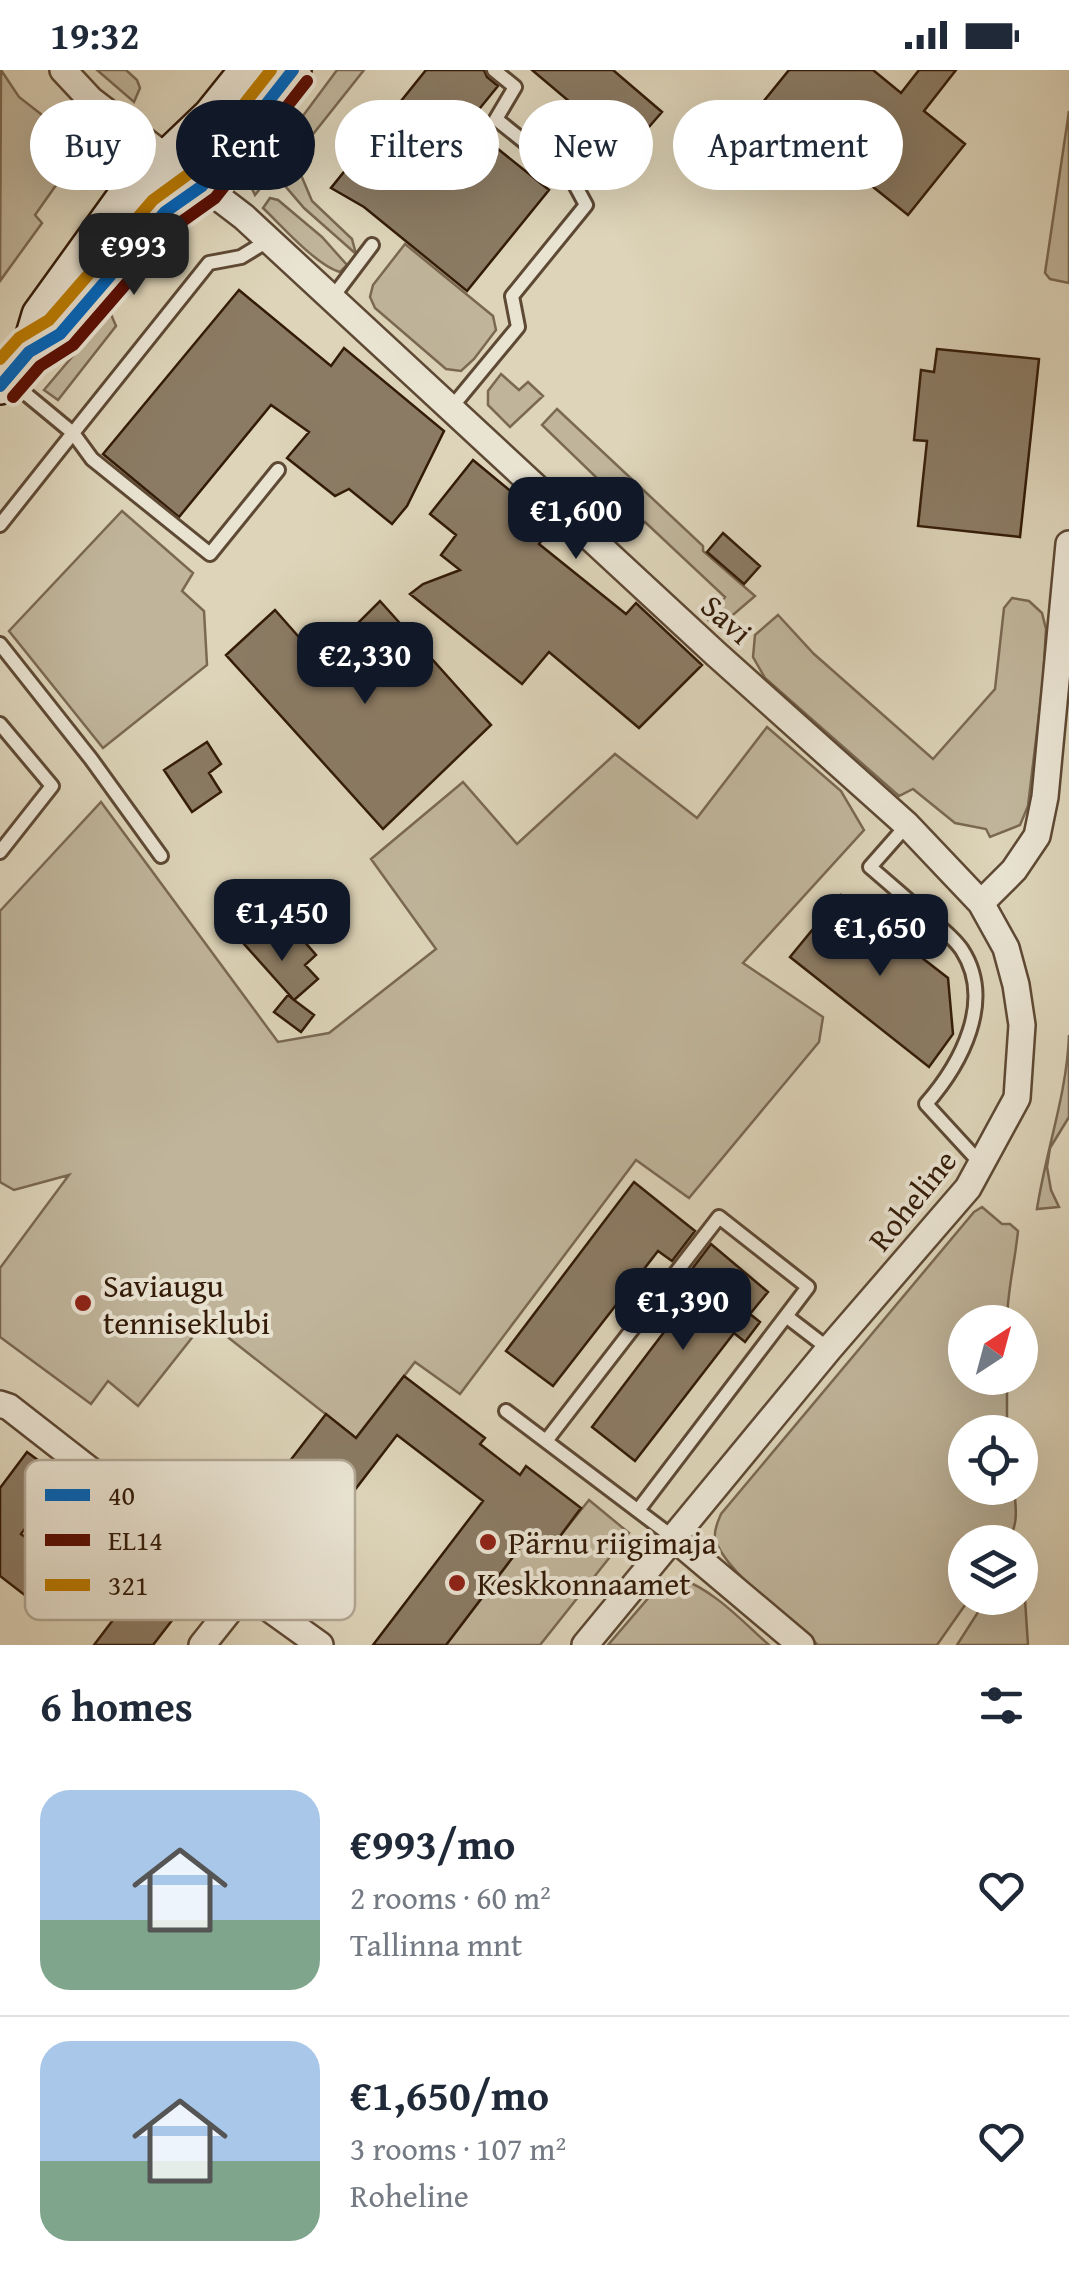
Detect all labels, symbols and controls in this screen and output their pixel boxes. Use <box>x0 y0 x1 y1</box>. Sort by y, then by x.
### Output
text: 19:32 <box>50 7 140 63</box>
chip: Buy <box>30 100 156 190</box>
chip: Rent <box>176 100 315 190</box>
chip: Filters <box>335 100 499 190</box>
chip: New <box>519 100 653 190</box>
chip: Apartment <box>673 100 903 190</box>
pin: €993 <box>75 213 193 298</box>
text: €993 <box>101 222 167 269</box>
pin: €1,600 <box>495 477 657 562</box>
text: €1,600 <box>530 486 622 533</box>
street label: Savi <box>691 583 763 655</box>
pin: €2,330 <box>284 622 446 707</box>
text: €2,330 <box>319 631 411 678</box>
pin: €1,450 <box>201 879 363 964</box>
text: €1,450 <box>236 888 328 935</box>
pin: €1,650 <box>799 894 961 979</box>
text: €1,650 <box>834 903 926 950</box>
street label: Roheline <box>856 1139 968 1261</box>
place label: Saviaugu tenniseklubi <box>103 1262 270 1346</box>
pin: €1,390 <box>602 1268 764 1353</box>
text: €1,390 <box>637 1277 729 1324</box>
marker: Saviaugu tenniseklubi <box>72 1292 94 1314</box>
north arrow <box>948 1305 1038 1395</box>
map controls <box>948 1305 1038 1615</box>
button: locate <box>948 1415 1038 1505</box>
legend <box>25 1460 355 1620</box>
text: 40 <box>108 1474 135 1515</box>
text: EL14 <box>108 1519 163 1560</box>
place label: Pärnu riigimaja <box>508 1519 717 1566</box>
button: layers <box>948 1525 1038 1615</box>
marker: Pärnu riigimaja <box>477 1531 499 1553</box>
place label: Keskkonnaamet <box>477 1560 690 1607</box>
text: 321 <box>108 1564 148 1605</box>
marker: Keskkonnaamet <box>446 1572 468 1594</box>
text: 6 homes <box>40 1675 193 1736</box>
icon: filters <box>974 1678 1029 1733</box>
text: €993/mo <box>350 1813 515 1874</box>
icon: home <box>120 1830 240 1950</box>
icon: heart <box>974 1863 1029 1918</box>
text: 2 rooms · 60 m² <box>350 1874 551 1921</box>
text: Tallinna mnt <box>350 1921 522 1968</box>
text: €1,650/mo <box>350 2064 549 2125</box>
icon: home <box>120 2081 240 2201</box>
icon: heart <box>974 2114 1029 2169</box>
text: 3 rooms · 107 m² <box>350 2125 566 2172</box>
text: Roheline <box>350 2172 469 2219</box>

